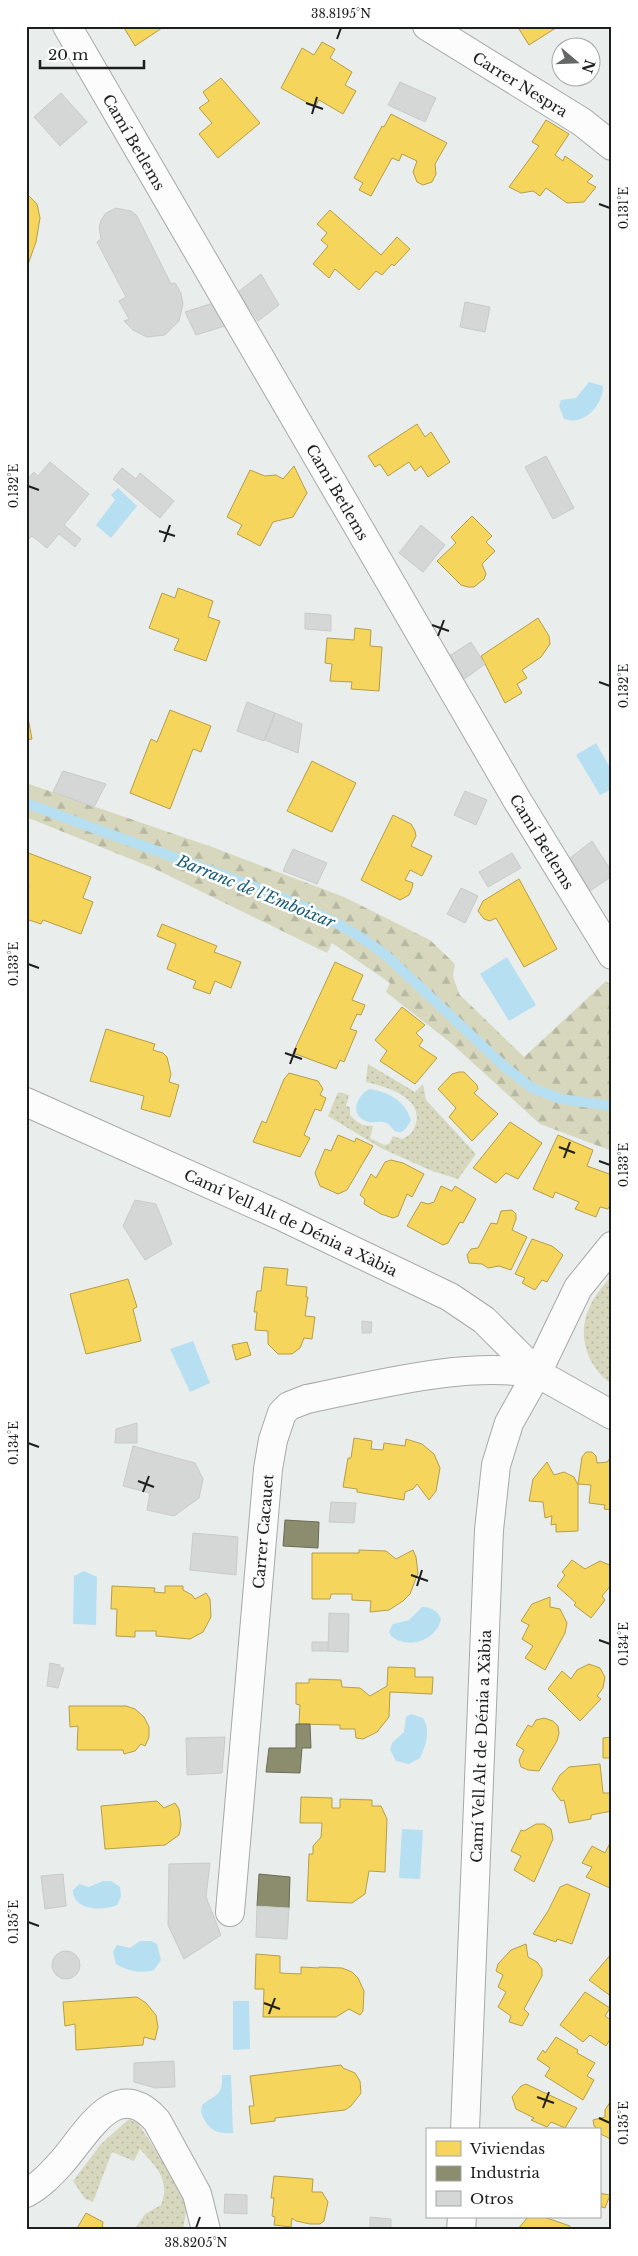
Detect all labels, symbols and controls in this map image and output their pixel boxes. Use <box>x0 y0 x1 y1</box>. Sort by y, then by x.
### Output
text: 38.8195°N <box>311 6 371 21</box>
scale bar <box>40 38 144 70</box>
north arrow <box>550 38 600 88</box>
text: 20 m <box>48 45 88 64</box>
street label: Carrer Nespra <box>469 47 572 121</box>
text: N <box>578 57 599 75</box>
street label: Camí Betlems <box>99 90 170 194</box>
text: 0.131°E <box>616 186 631 229</box>
street label: Camí Betlems <box>303 440 373 544</box>
text: 0.132°E <box>6 463 21 508</box>
text: 0.132°E <box>616 663 631 708</box>
street label: Camí Betlems <box>506 790 579 893</box>
water label: Barranc de l'Emboixar <box>173 850 339 932</box>
text: 0.133°E <box>6 941 21 986</box>
text: 0.133°E <box>616 1142 631 1187</box>
street label: Camí Vell Alt de Dénia a Xàbia <box>181 1164 401 1280</box>
text: 0.134°E <box>6 1421 21 1465</box>
street label: Carrer Cacauet <box>248 1473 277 1590</box>
text: 0.134°E <box>616 1622 631 1666</box>
street label: Camí Vell Alt de Dénia a Xàbia <box>466 1629 495 1863</box>
text: 0.135°E <box>6 1900 21 1944</box>
text: 0.135°E <box>616 2101 631 2145</box>
legend <box>426 2128 600 2218</box>
text: Viviendas <box>469 2139 545 2158</box>
text: Industria <box>470 2163 540 2182</box>
text: Otros <box>470 2189 514 2208</box>
text: 38.8205°N <box>165 2235 228 2250</box>

